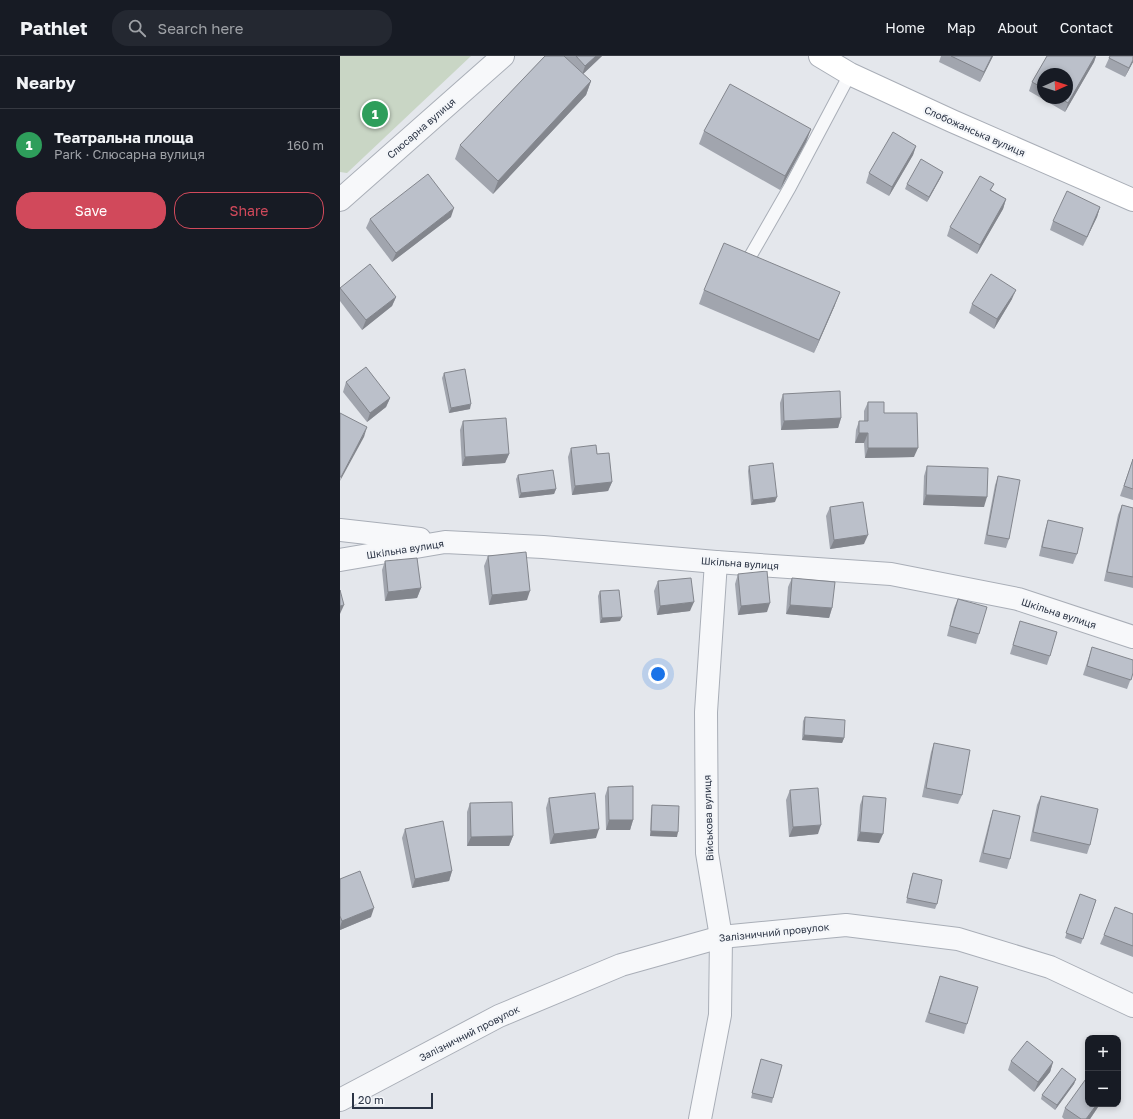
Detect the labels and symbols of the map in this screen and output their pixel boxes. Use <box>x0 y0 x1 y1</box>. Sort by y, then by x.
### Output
north arrow <box>1037 68 1073 104</box>
street label: Слюсарна вулиця <box>384 95 458 161</box>
pin: 1 <box>362 99 388 129</box>
street label: Слобожанська вулиця <box>923 103 1027 159</box>
street label: Шкільна вулиця <box>365 537 445 561</box>
street label: Шкільна вулиця <box>701 554 779 572</box>
street label: Шкільна вулиця <box>1020 595 1098 631</box>
your location <box>648 664 668 684</box>
street label: Військова вулиця <box>700 775 716 861</box>
street label: Залізничний провулок <box>718 920 830 944</box>
street label: Залізничний провулок <box>417 1002 521 1064</box>
scale bar <box>352 1091 433 1110</box>

